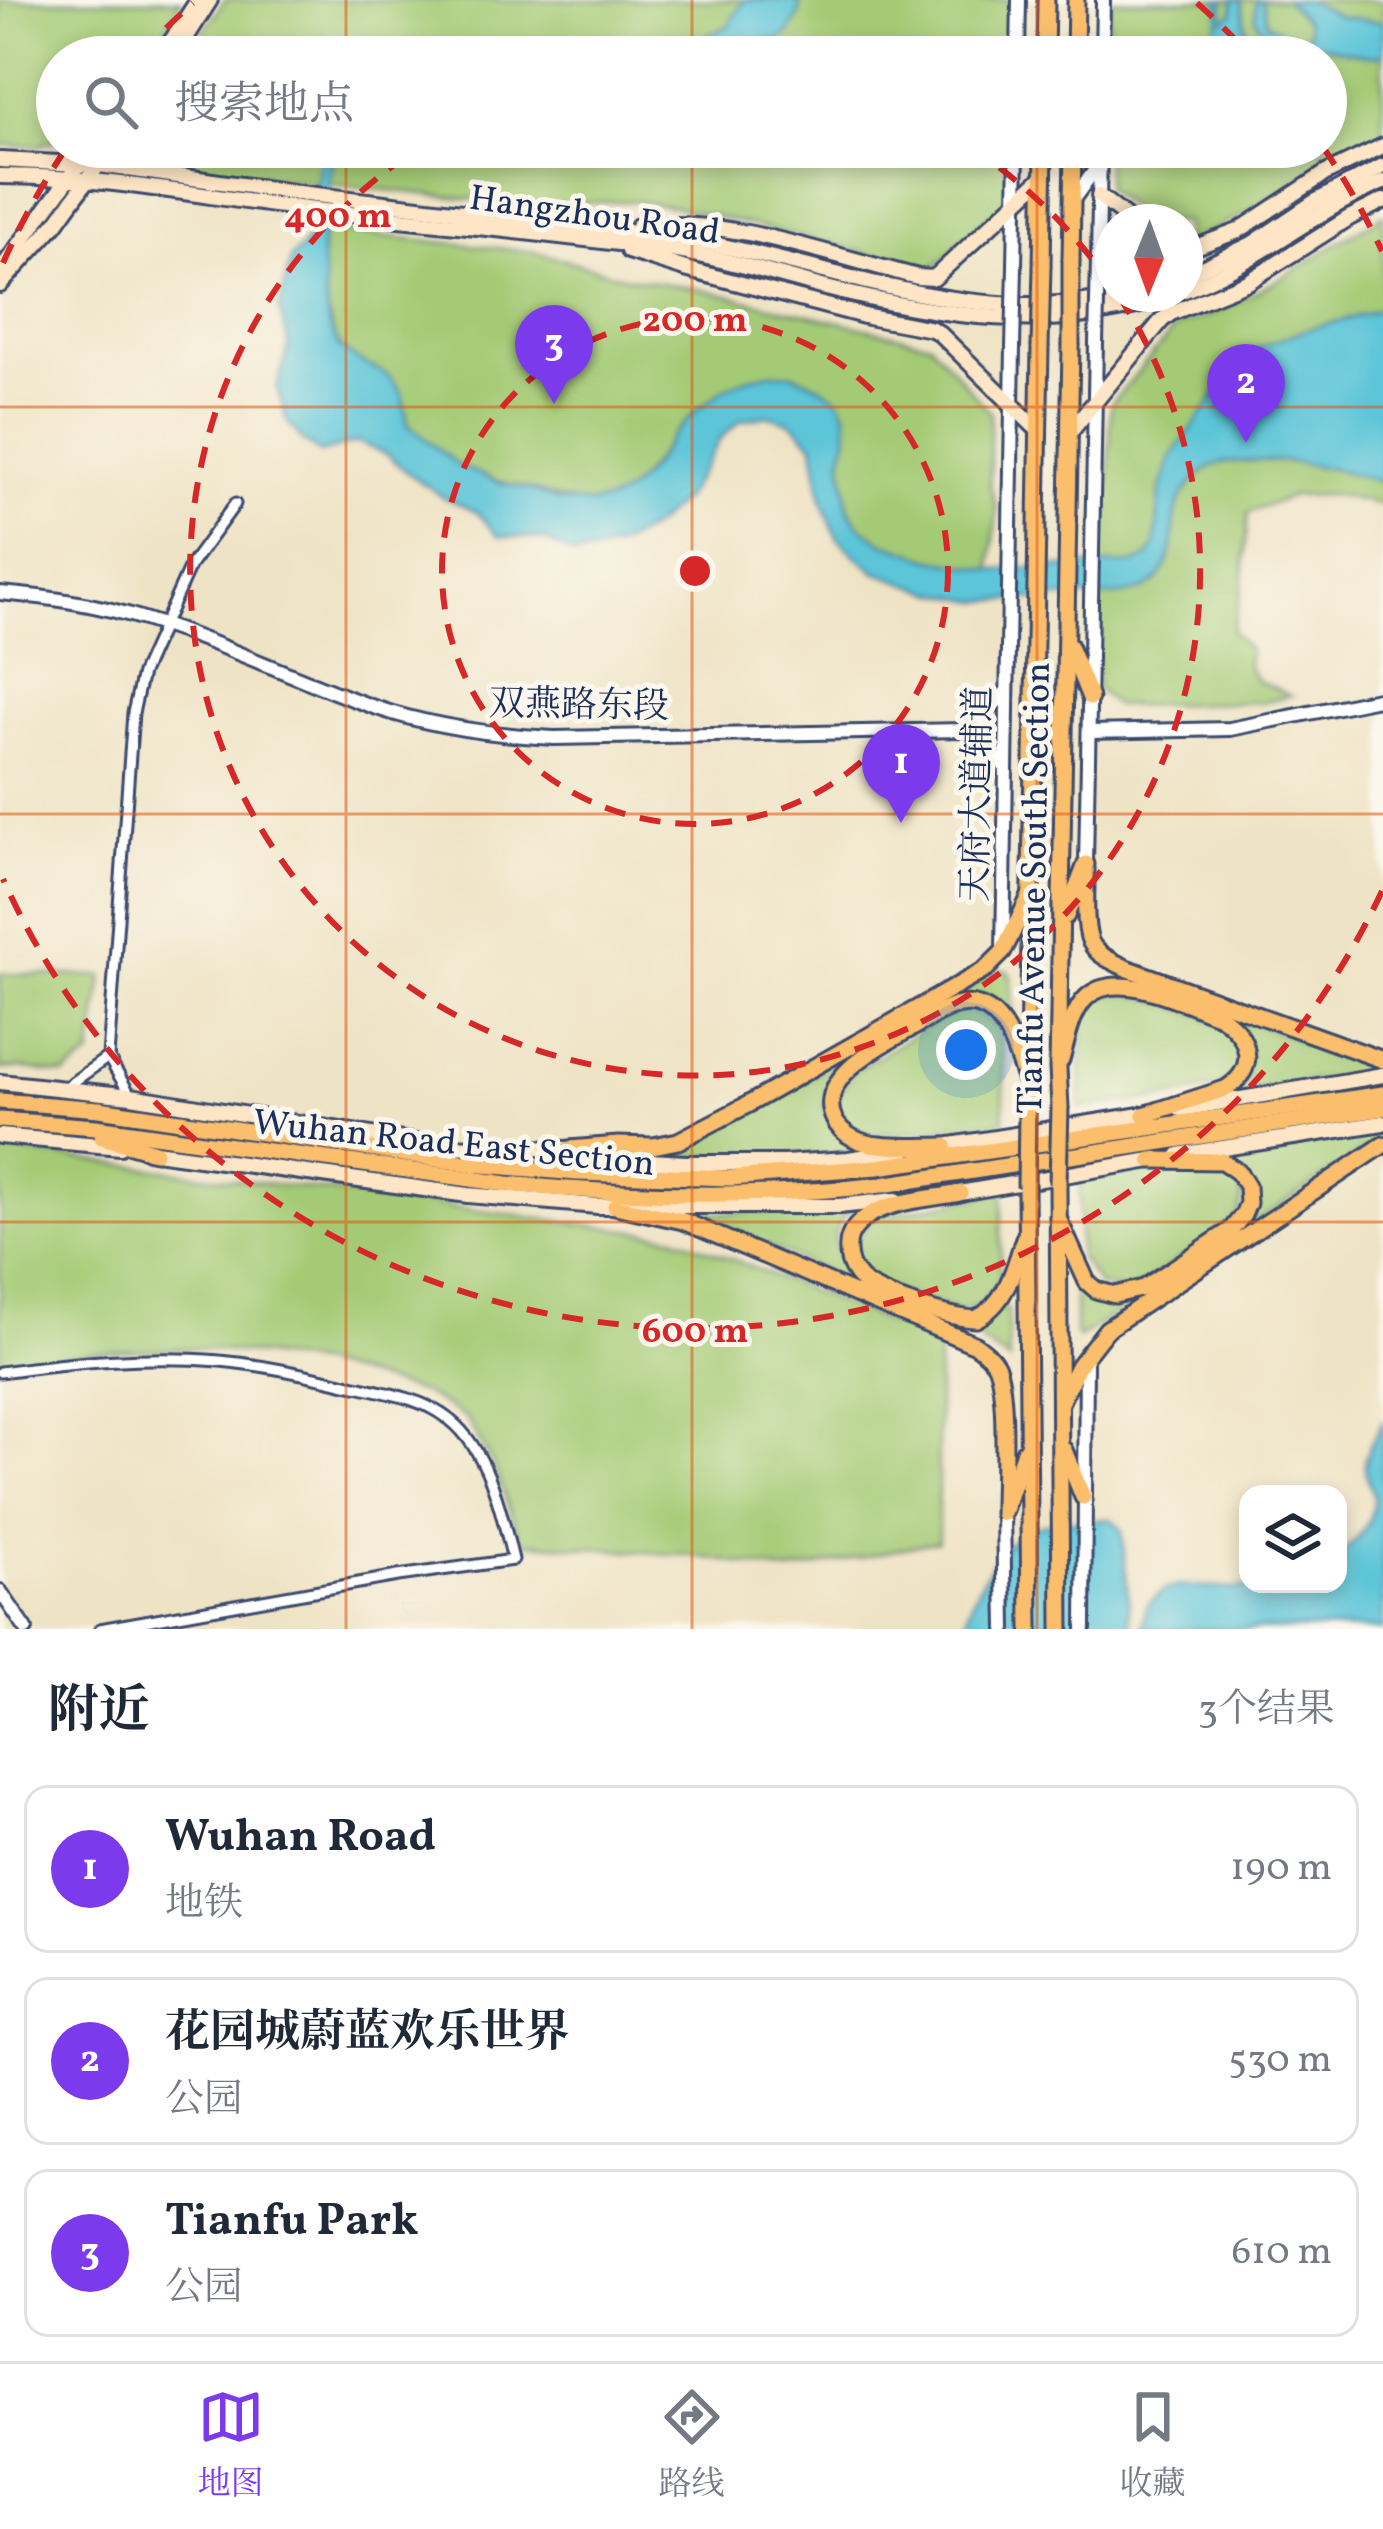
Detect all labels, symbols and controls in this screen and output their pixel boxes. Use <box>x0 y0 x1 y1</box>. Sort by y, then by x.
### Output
search box <box>36 36 1347 168</box>
icon: search <box>78 69 144 135</box>
text: 搜索地点 <box>174 75 354 138</box>
street label: Hangzhou Road <box>466 175 723 259</box>
text: 400 m <box>284 193 392 243</box>
north arrow <box>1095 204 1203 312</box>
text: 200 m <box>642 297 748 347</box>
pin: 3 <box>515 305 593 404</box>
pin: 2 <box>1207 344 1285 443</box>
centre of rings <box>674 550 716 592</box>
street label: Tianfu Avenue South Section <box>1007 662 1065 1115</box>
street label: 双燕路东段 <box>488 680 669 734</box>
street label: 天府大道辅道 <box>952 686 1006 902</box>
pin: 1 <box>862 724 940 823</box>
your location <box>936 1020 996 1080</box>
street label: Wuhan Road East Section <box>250 1099 657 1191</box>
text: 600 m <box>642 1308 748 1358</box>
map controls <box>1239 1485 1347 1593</box>
button: layers <box>1239 1485 1347 1593</box>
text: 附近 <box>48 1677 150 1748</box>
text: 3个结果 <box>1198 1684 1335 1738</box>
text: Wuhan Road <box>165 1807 436 1870</box>
text: 1 <box>82 1842 98 1896</box>
text: 190 m <box>1230 1842 1332 1896</box>
text: 地铁 <box>165 1878 243 1932</box>
text: 花园城蔚蓝欢乐世界 <box>165 2003 570 2066</box>
text: 2 <box>80 2034 100 2088</box>
text: 530 m <box>1228 2034 1332 2088</box>
text: 公园 <box>165 2074 243 2128</box>
text: Tianfu Park <box>165 2191 418 2254</box>
text: 3 <box>80 2226 100 2280</box>
text: 610 m <box>1231 2226 1332 2280</box>
text: 公园 <box>165 2262 243 2316</box>
tab: 地图 <box>198 2384 264 2509</box>
tab: 路线 <box>659 2384 725 2509</box>
tab: 收藏 <box>1120 2384 1186 2509</box>

